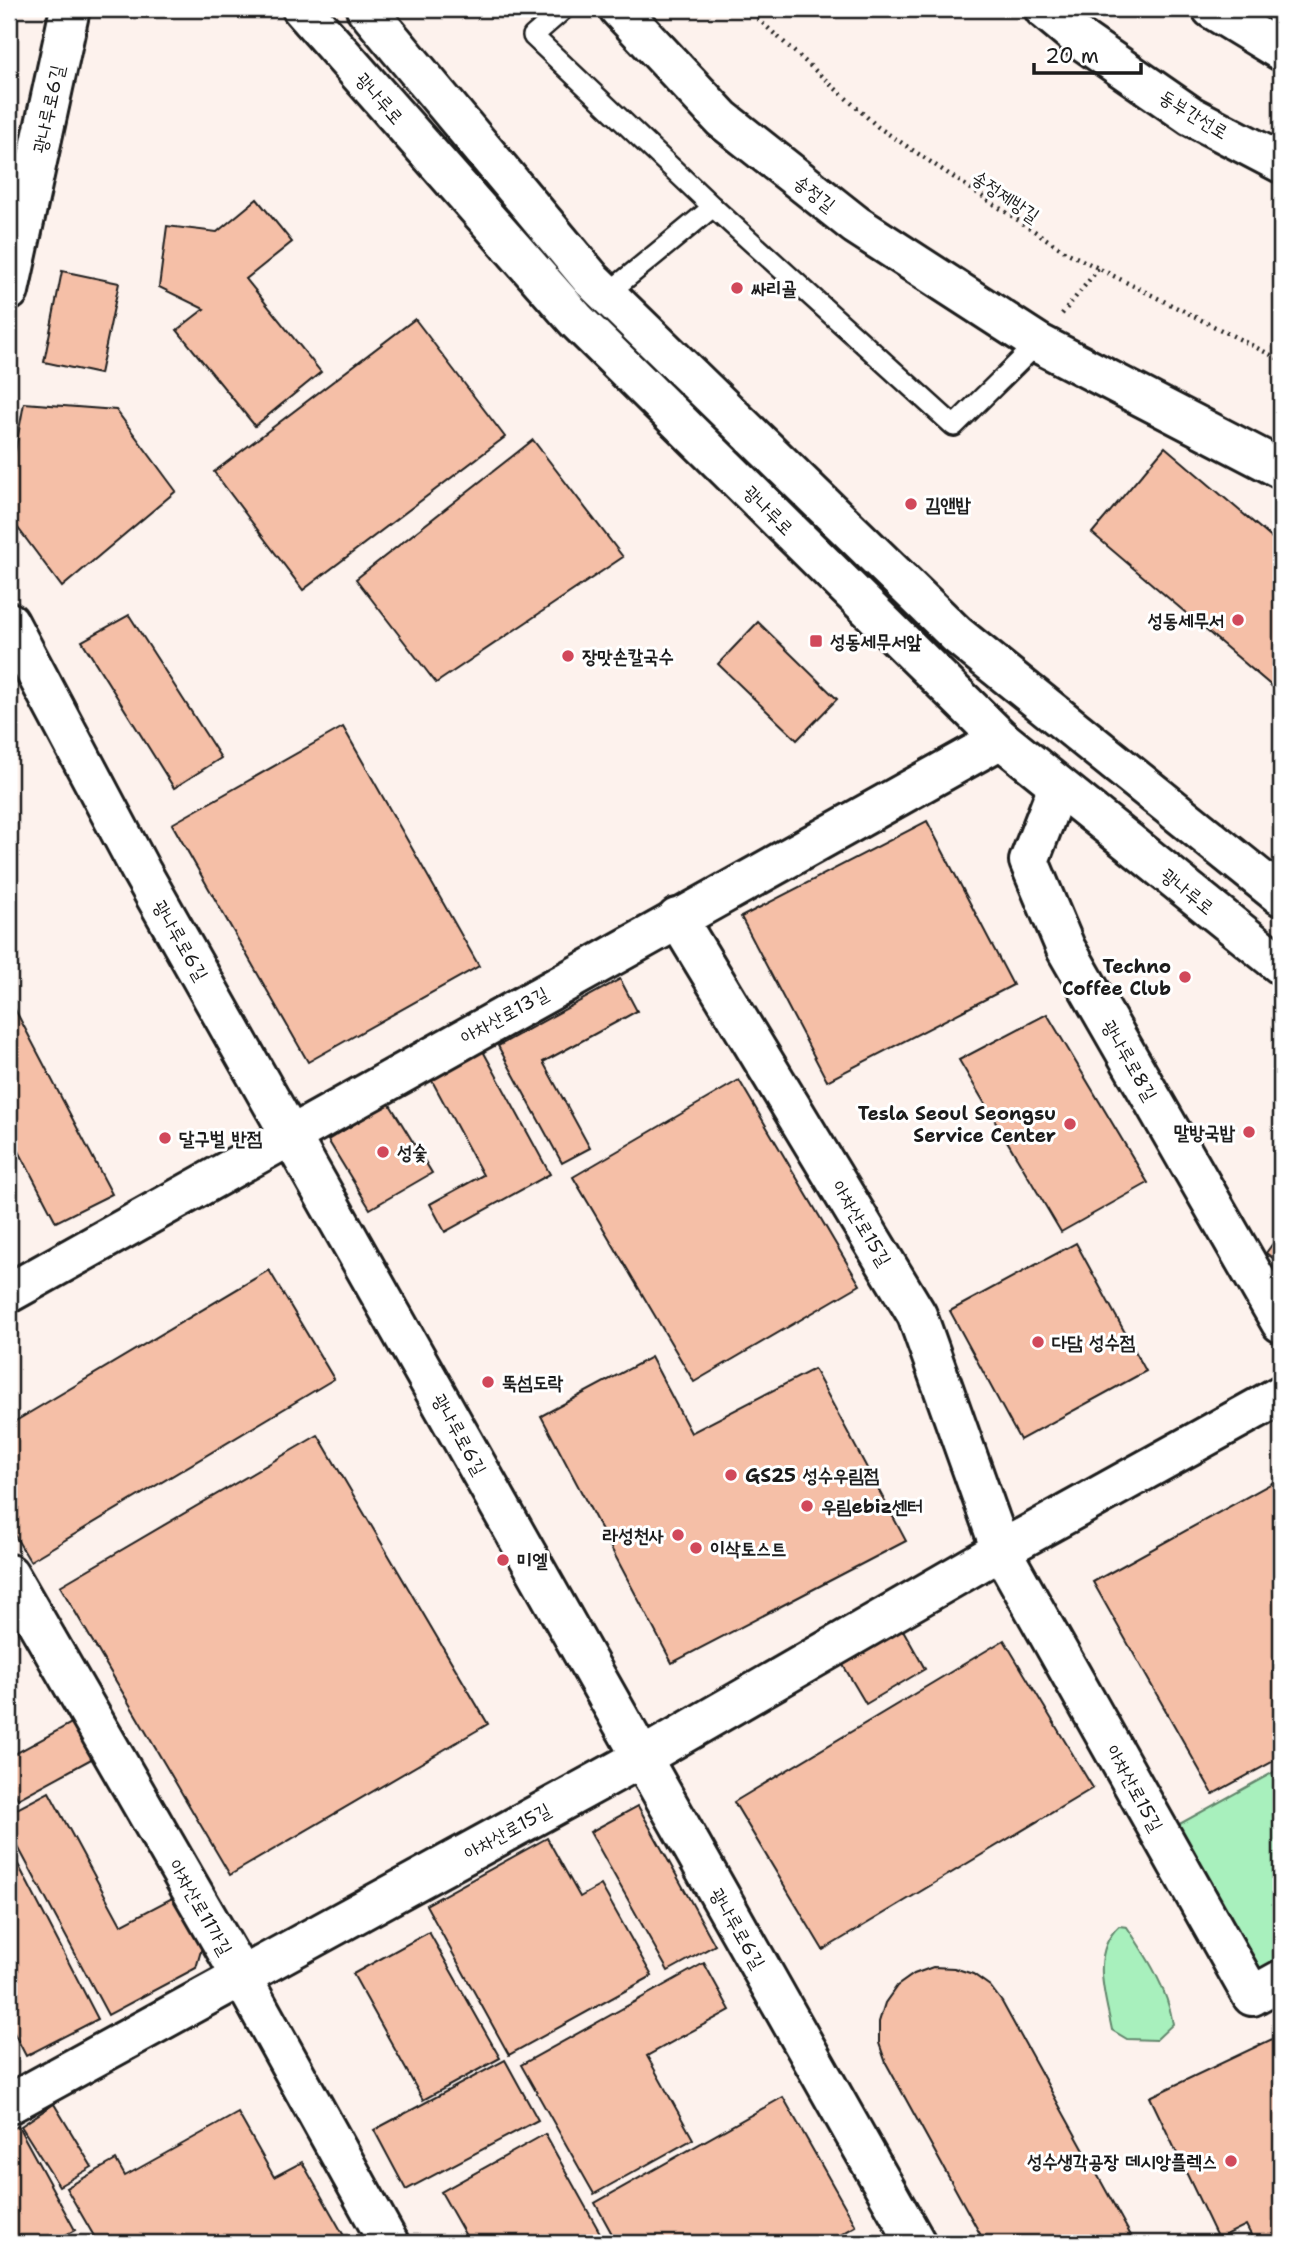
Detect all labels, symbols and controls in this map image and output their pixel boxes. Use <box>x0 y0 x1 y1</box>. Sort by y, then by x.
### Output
scale bar <box>1034 32 1141 76</box>
text: 20 m <box>1045 42 1099 70</box>
street label: 광나루로6길 <box>27 63 70 156</box>
street label: 광나루로 <box>350 67 409 130</box>
street label: 동부간선로 <box>1155 84 1233 145</box>
street label: 송정제방길 <box>967 165 1044 228</box>
street label: 송정길 <box>789 169 840 217</box>
place label: 싸리골 <box>750 276 797 301</box>
marker: 싸리골 <box>729 280 745 296</box>
street label: 광나루로 <box>738 480 799 541</box>
place label: 김앤밥 <box>925 492 972 517</box>
marker: 김앤밥 <box>903 496 919 512</box>
place label: 성동세무서 <box>1148 608 1224 633</box>
marker: 성동세무서 <box>1230 612 1246 628</box>
place label: 성동세무서앞 <box>830 629 922 654</box>
marker: 성동세무서앞 <box>808 633 824 649</box>
place label: 장맛손칼국수 <box>582 644 674 669</box>
marker: 장맛손칼국수 <box>560 648 576 664</box>
street label: 광나루로 <box>1156 862 1219 920</box>
street label: 광나루로6길 <box>147 895 214 985</box>
place label: Techno Coffee Club <box>1062 954 1171 1001</box>
marker: Techno Coffee Club <box>1177 969 1193 985</box>
street label: 아차산로13길 <box>456 981 553 1050</box>
street label: 광나루로8길 <box>1096 1015 1163 1105</box>
place label: Tesla Seoul Seongsu Service Center <box>858 1101 1056 1148</box>
marker: Tesla Seoul Seongsu Service Center <box>1062 1116 1078 1132</box>
place label: 말방국밥 <box>1174 1120 1236 1145</box>
marker: 말방국밥 <box>1241 1124 1257 1140</box>
place label: 달구벌 반점 <box>179 1126 263 1151</box>
marker: 달구벌 반점 <box>157 1130 173 1146</box>
place label: 성숯 <box>397 1140 428 1165</box>
marker: 성숯 <box>375 1144 391 1160</box>
street label: 아차산로15길 <box>826 1176 897 1271</box>
place label: 다담 성수점 <box>1052 1330 1136 1355</box>
marker: 다담 성수점 <box>1030 1334 1046 1350</box>
place label: 뚝섬도락 <box>502 1370 564 1395</box>
marker: 뚝섬도락 <box>480 1374 496 1390</box>
street label: 광나루로6길 <box>427 1389 492 1480</box>
place label: GS25 성수우림점 <box>745 1463 880 1488</box>
marker: GS25 성수우림점 <box>723 1467 739 1483</box>
place label: 우림ebiz센터 <box>821 1494 923 1519</box>
marker: 우림ebiz센터 <box>799 1498 815 1514</box>
place label: 라성천사 <box>603 1523 664 1548</box>
marker: 라성천사 <box>670 1527 686 1543</box>
place label: 이삭토스트 <box>710 1536 786 1561</box>
marker: 이삭토스트 <box>688 1540 704 1556</box>
place label: 미엘 <box>517 1548 548 1573</box>
marker: 미엘 <box>495 1552 511 1568</box>
street label: 아차산로15길 <box>1100 1740 1169 1836</box>
street label: 아차산로15길 <box>459 1797 555 1866</box>
street label: 아차산로11가길 <box>163 1855 238 1960</box>
street label: 광나루로6길 <box>704 1883 771 1973</box>
place label: 성수생각공장 데시앙플렉스 <box>1027 2149 1217 2174</box>
marker: 성수생각공장 데시앙플렉스 <box>1223 2153 1239 2169</box>

